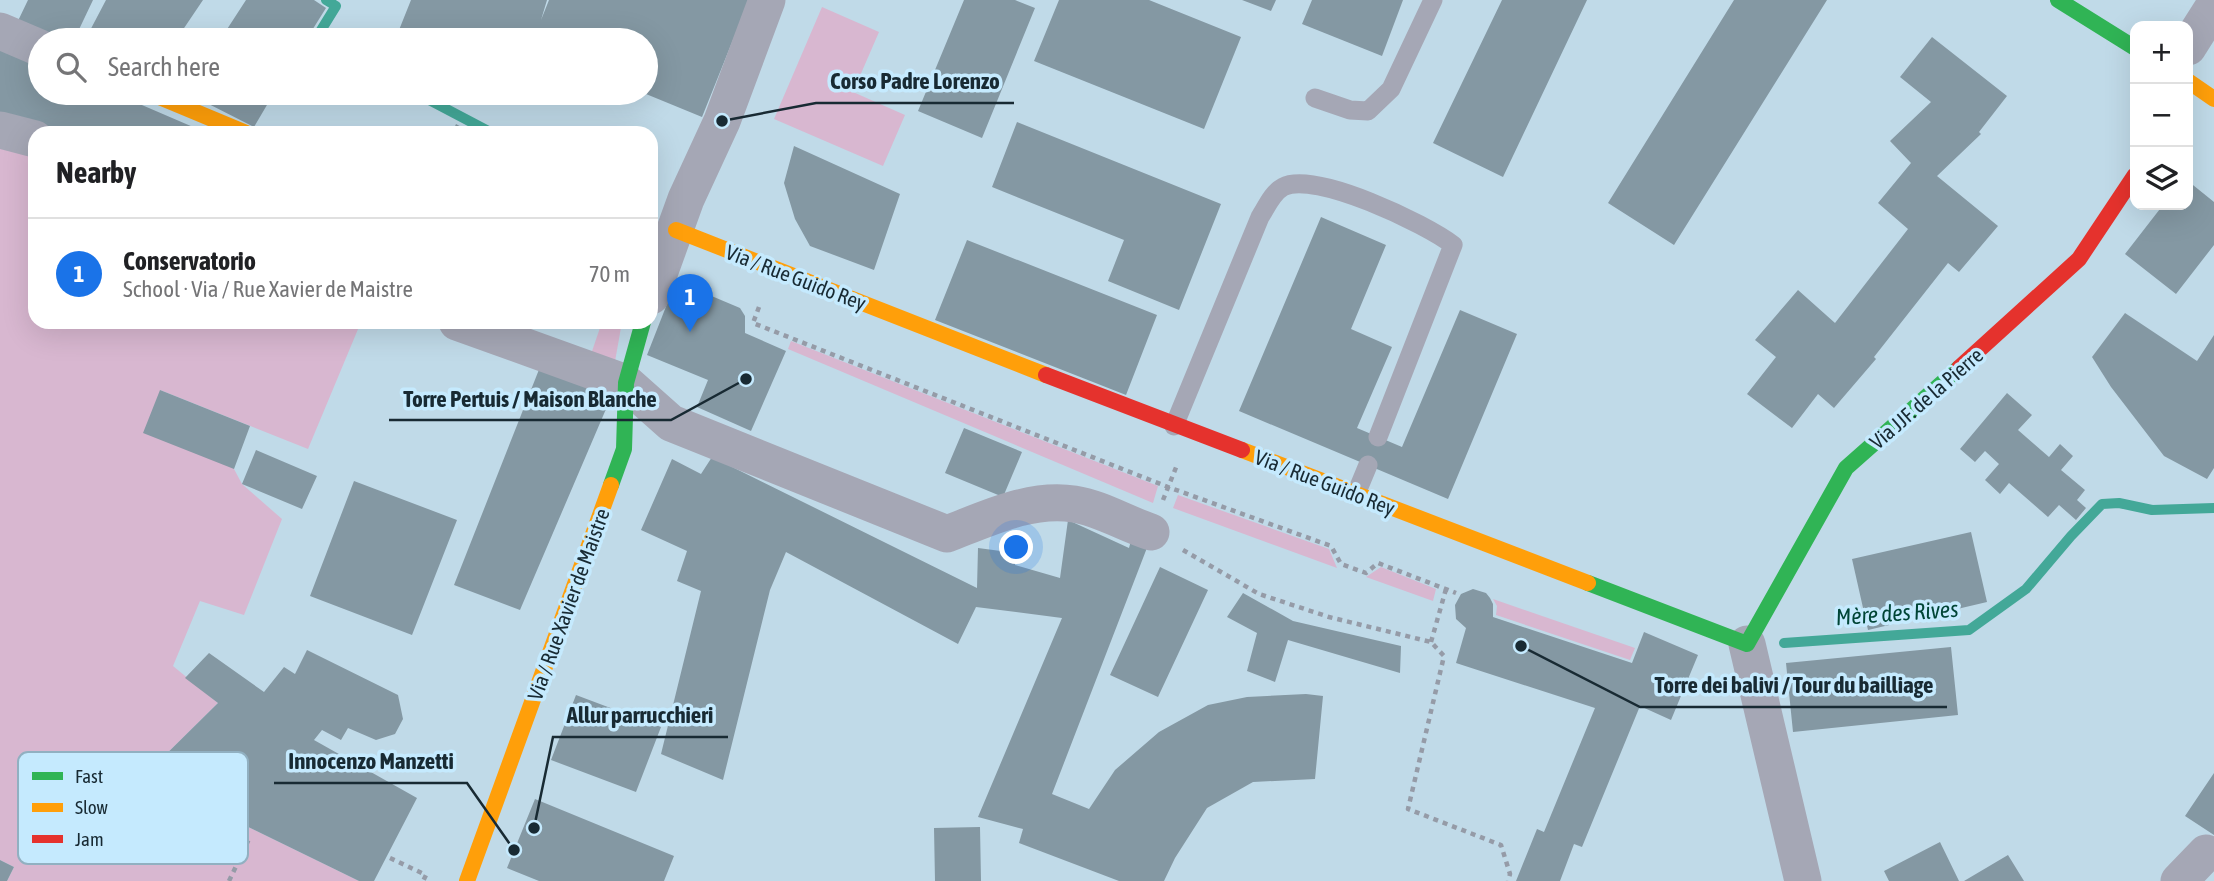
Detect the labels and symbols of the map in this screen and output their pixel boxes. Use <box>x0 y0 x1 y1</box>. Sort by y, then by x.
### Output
callout: Corso Padre Lorenzo <box>816 59 1014 103</box>
text: Corso Padre Lorenzo <box>830 68 1000 94</box>
street label: Via / Rue Guido Rey <box>723 239 870 315</box>
pin: 1 <box>667 274 713 332</box>
street label: Via JJF. de la Pierre <box>1865 342 1987 454</box>
callout: Torre Pertuis / Maison Blanche <box>389 376 671 420</box>
text: Torre Pertuis / Maison Blanche <box>403 386 657 412</box>
street label: Via / Rue Guido Rey <box>1252 444 1399 520</box>
street label: Via / Rue Xavier de Maistre <box>522 505 614 703</box>
your location <box>999 530 1033 564</box>
water label: Mère des Rives <box>1835 596 1959 630</box>
callout: Torre dei balivi / Tour du bailliage <box>1640 663 1947 707</box>
text: Torre dei balivi / Tour du bailliage <box>1655 672 1933 698</box>
callout: Allur parrucchieri <box>553 693 728 737</box>
text: Allur parrucchieri <box>566 702 713 728</box>
callout: Innocenzo Manzetti <box>274 739 467 783</box>
text: Innocenzo Manzetti <box>288 748 454 774</box>
legend <box>18 752 248 864</box>
text: Fast <box>75 765 103 787</box>
text: Slow <box>75 796 109 818</box>
text: Jam <box>75 828 104 850</box>

